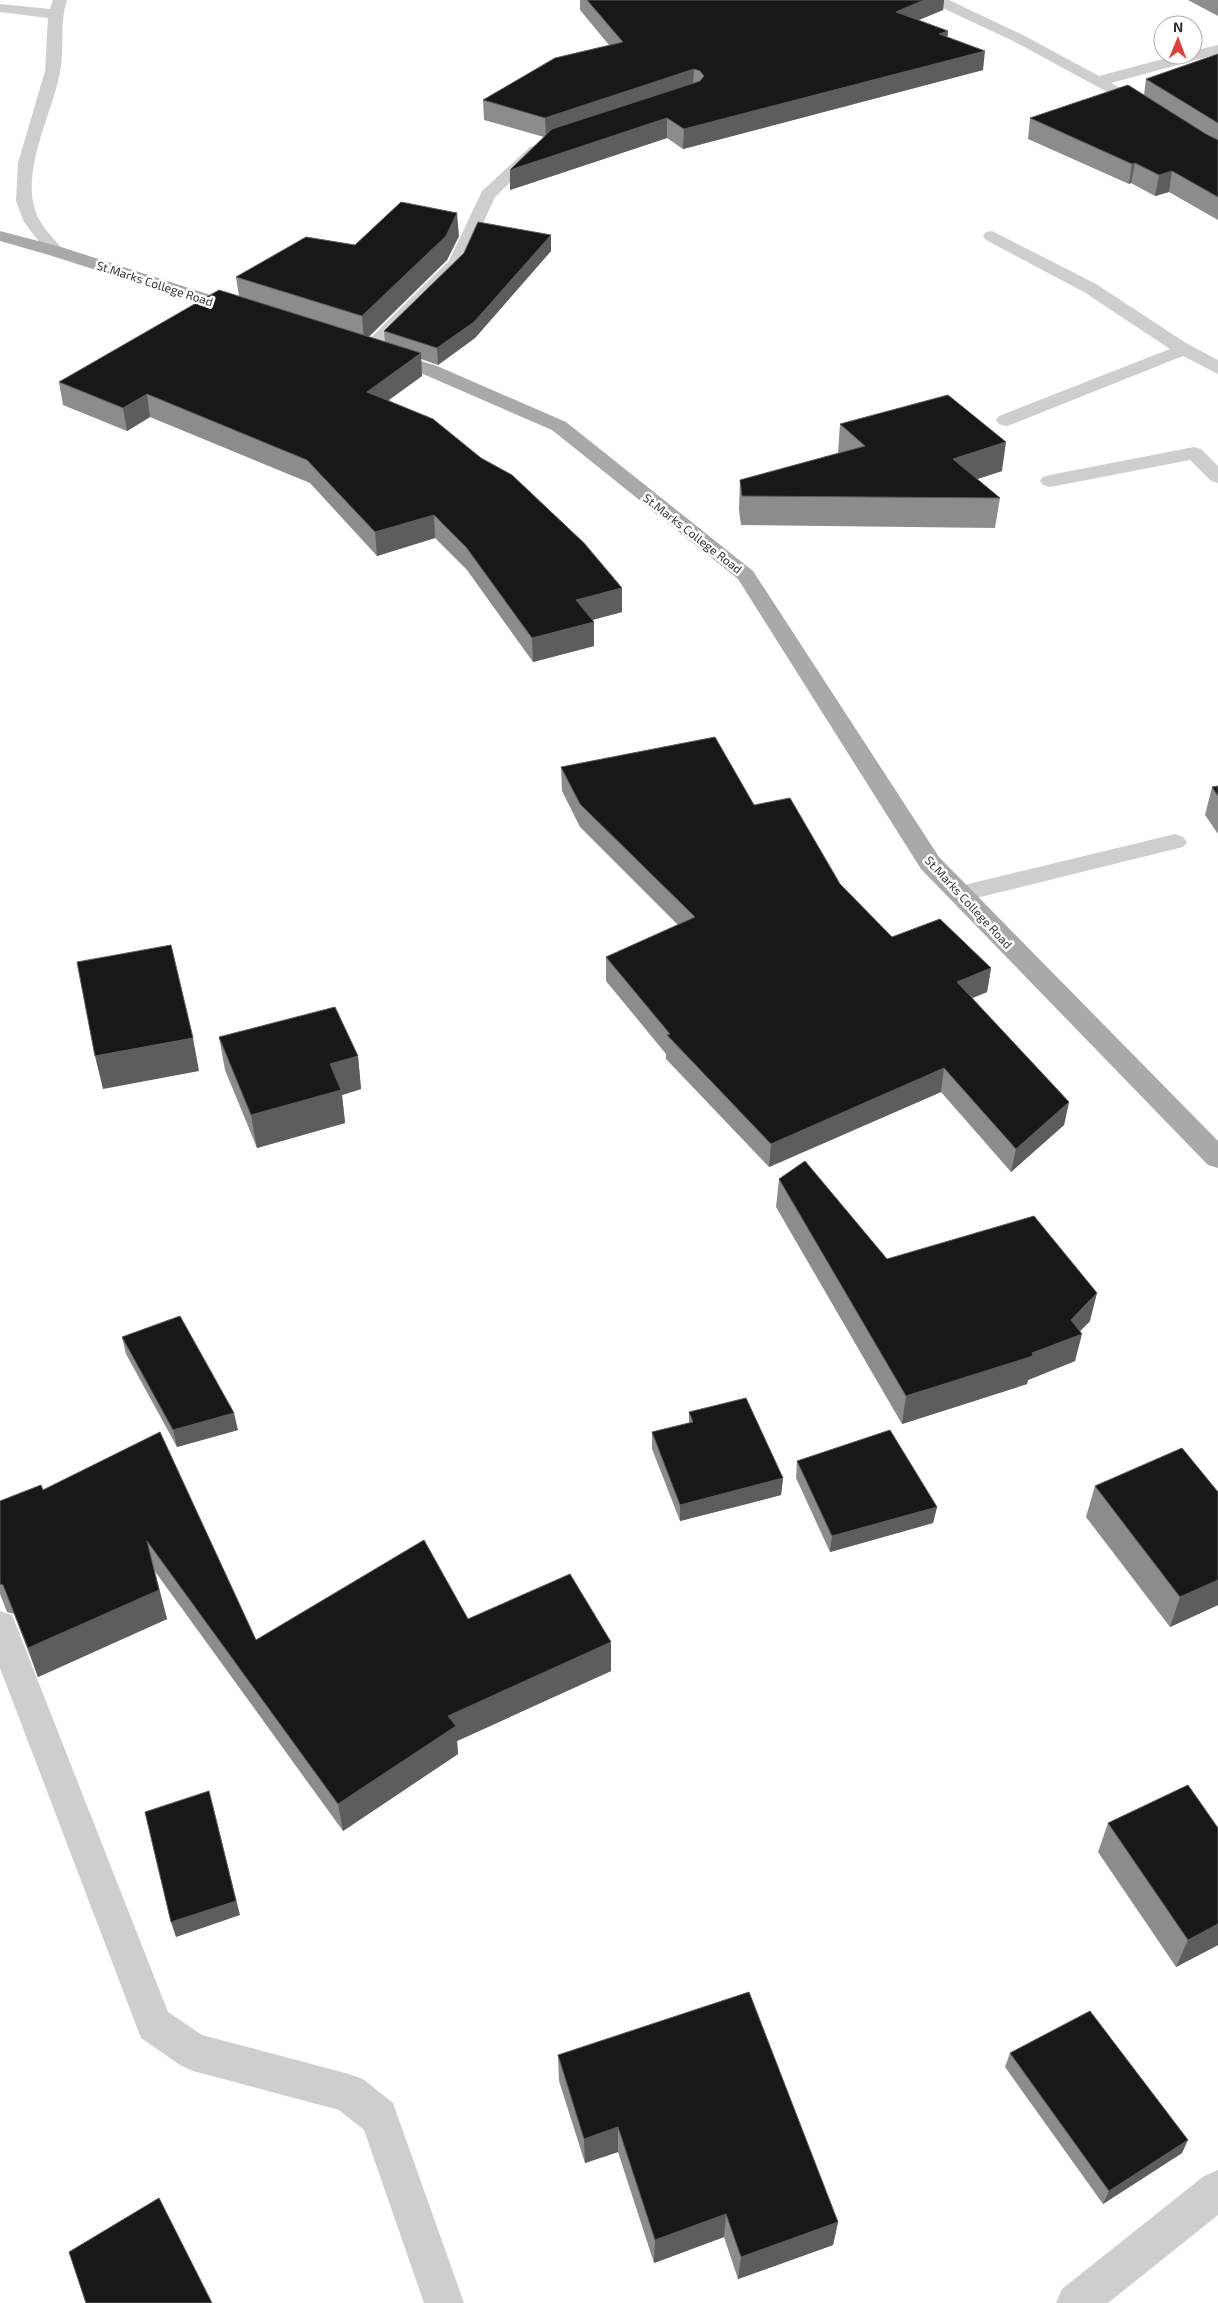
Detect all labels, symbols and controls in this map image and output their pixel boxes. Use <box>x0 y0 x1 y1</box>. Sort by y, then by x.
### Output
north arrow <box>1153 15 1203 65</box>
text: N <box>1173 18 1183 35</box>
street label: St.Marks College Road <box>95 258 215 308</box>
street label: St.Marks College Road <box>641 490 745 576</box>
street label: St.Marks College Road <box>922 853 1016 951</box>

